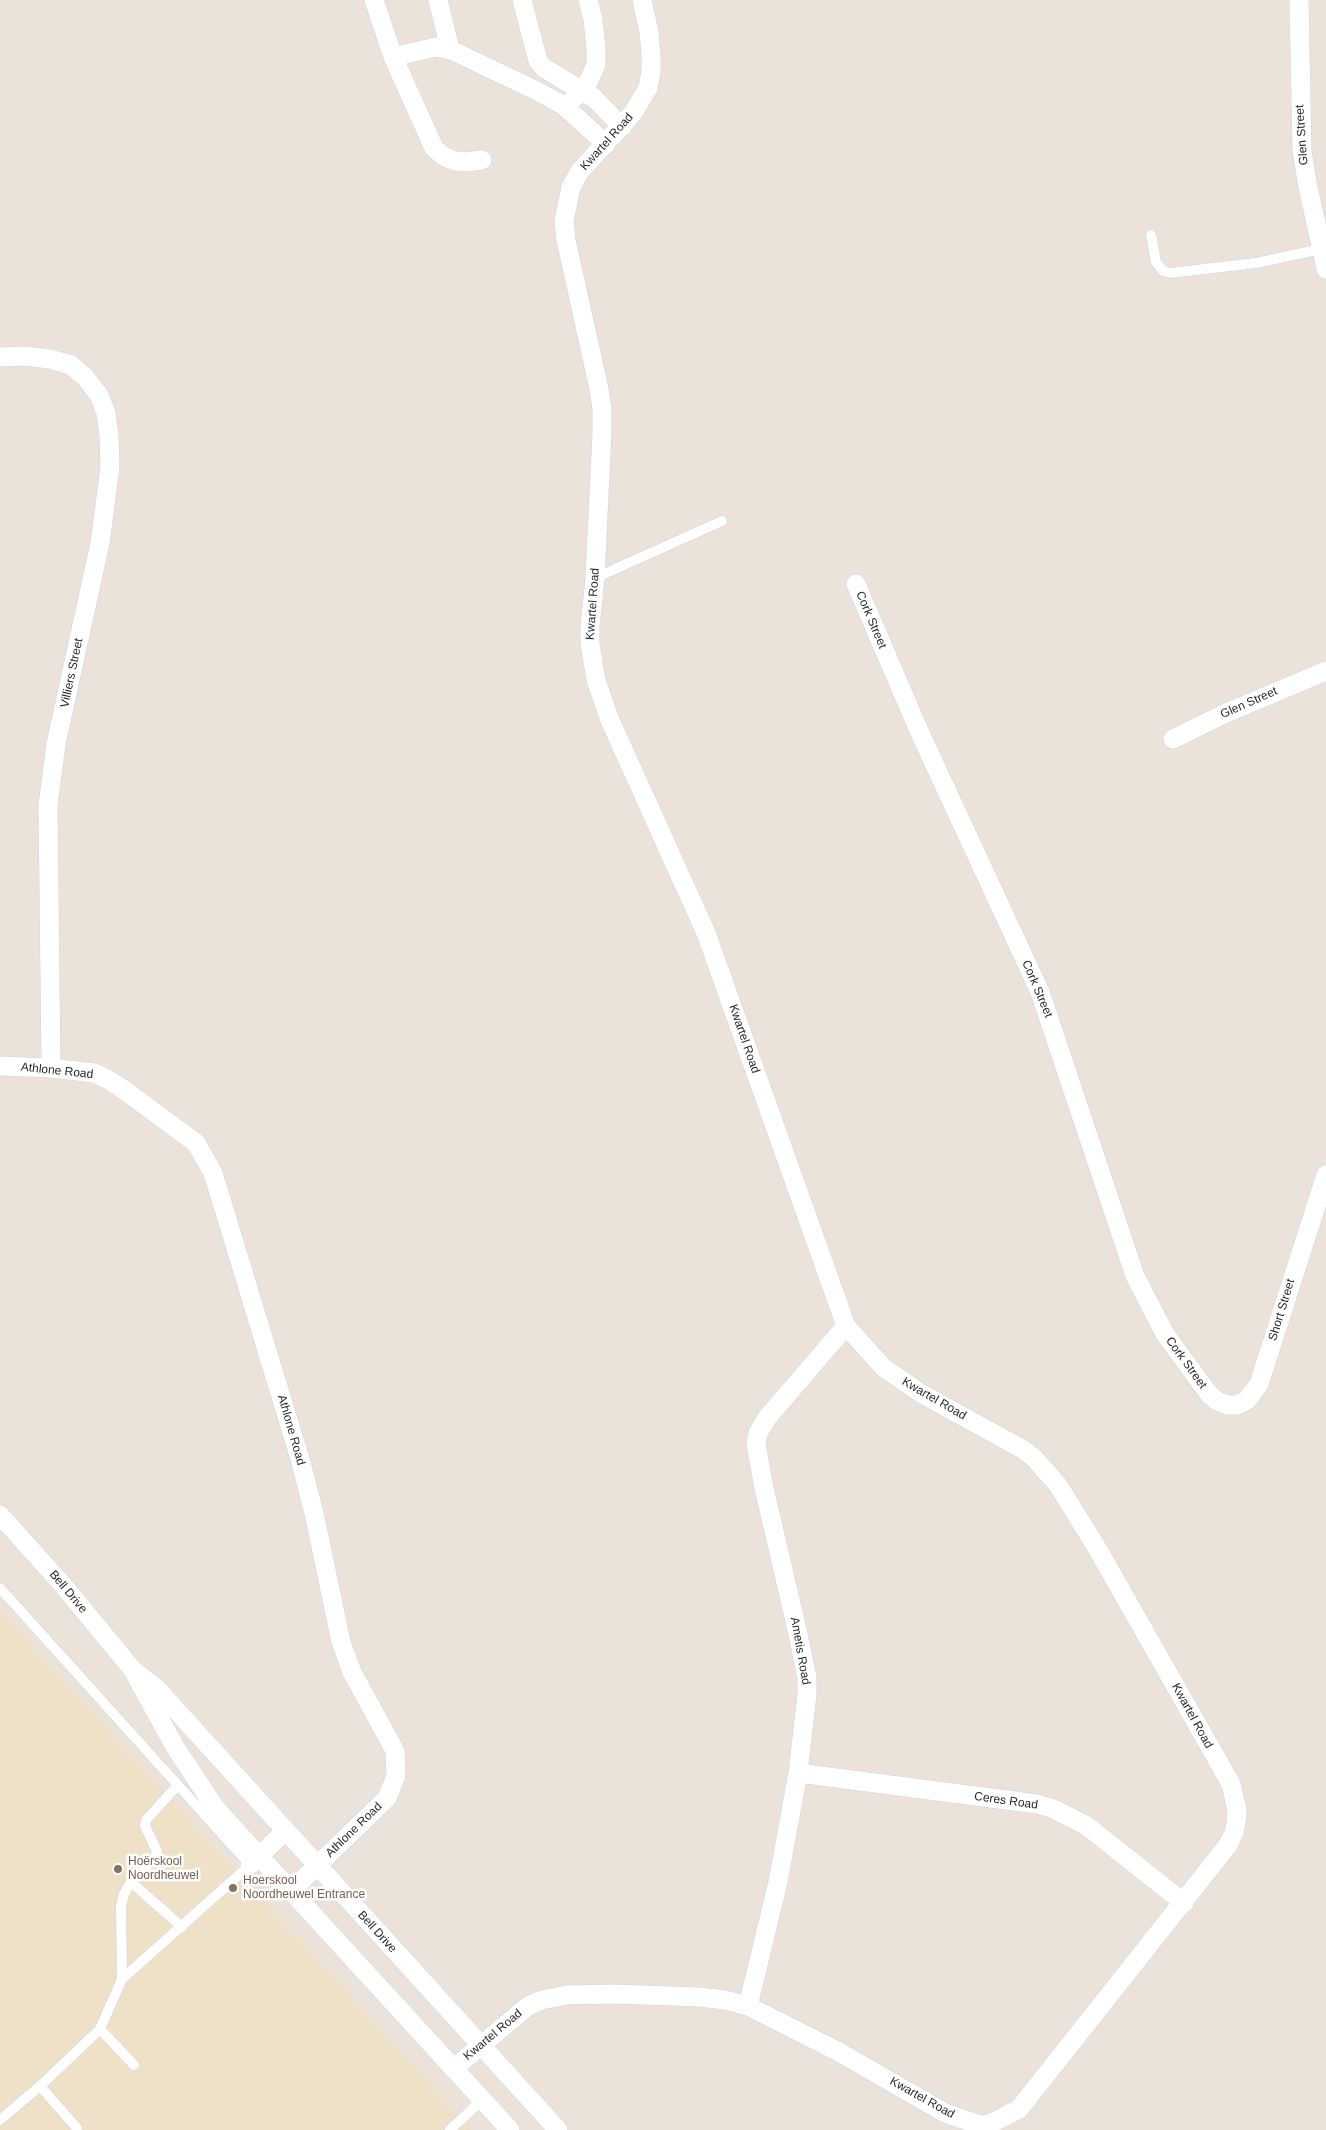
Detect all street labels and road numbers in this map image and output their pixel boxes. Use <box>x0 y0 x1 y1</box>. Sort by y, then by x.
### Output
street label: Glen Street <box>1293 104 1311 166</box>
street label: Kwartel Road <box>578 110 636 174</box>
street label: Kwartel Road <box>583 568 603 640</box>
street label: Cork Street <box>853 589 889 651</box>
street label: Villiers Street <box>58 637 86 709</box>
street label: Glen Street <box>1218 684 1280 722</box>
street label: Cork Street <box>1019 958 1055 1020</box>
street label: Kwartel Road <box>725 1003 763 1075</box>
street label: Athlone Road <box>20 1060 94 1082</box>
street label: Short Street <box>1266 1277 1298 1343</box>
street label: Cork Street <box>1162 1334 1210 1392</box>
street label: Kwartel Road <box>899 1375 969 1423</box>
street label: Athlone Road <box>274 1393 308 1467</box>
street label: Bell Drive <box>46 1568 90 1616</box>
street label: Ametis Road <box>787 1616 813 1686</box>
street label: Kwartel Road <box>1168 1681 1216 1751</box>
street label: Ceres Road <box>973 1789 1039 1813</box>
street label: Athlone Road <box>323 1800 385 1860</box>
street label: Bell Drive <box>354 1908 400 1956</box>
street label: Kwartel Road <box>461 2006 525 2064</box>
street label: Kwartel Road <box>887 2074 957 2122</box>

